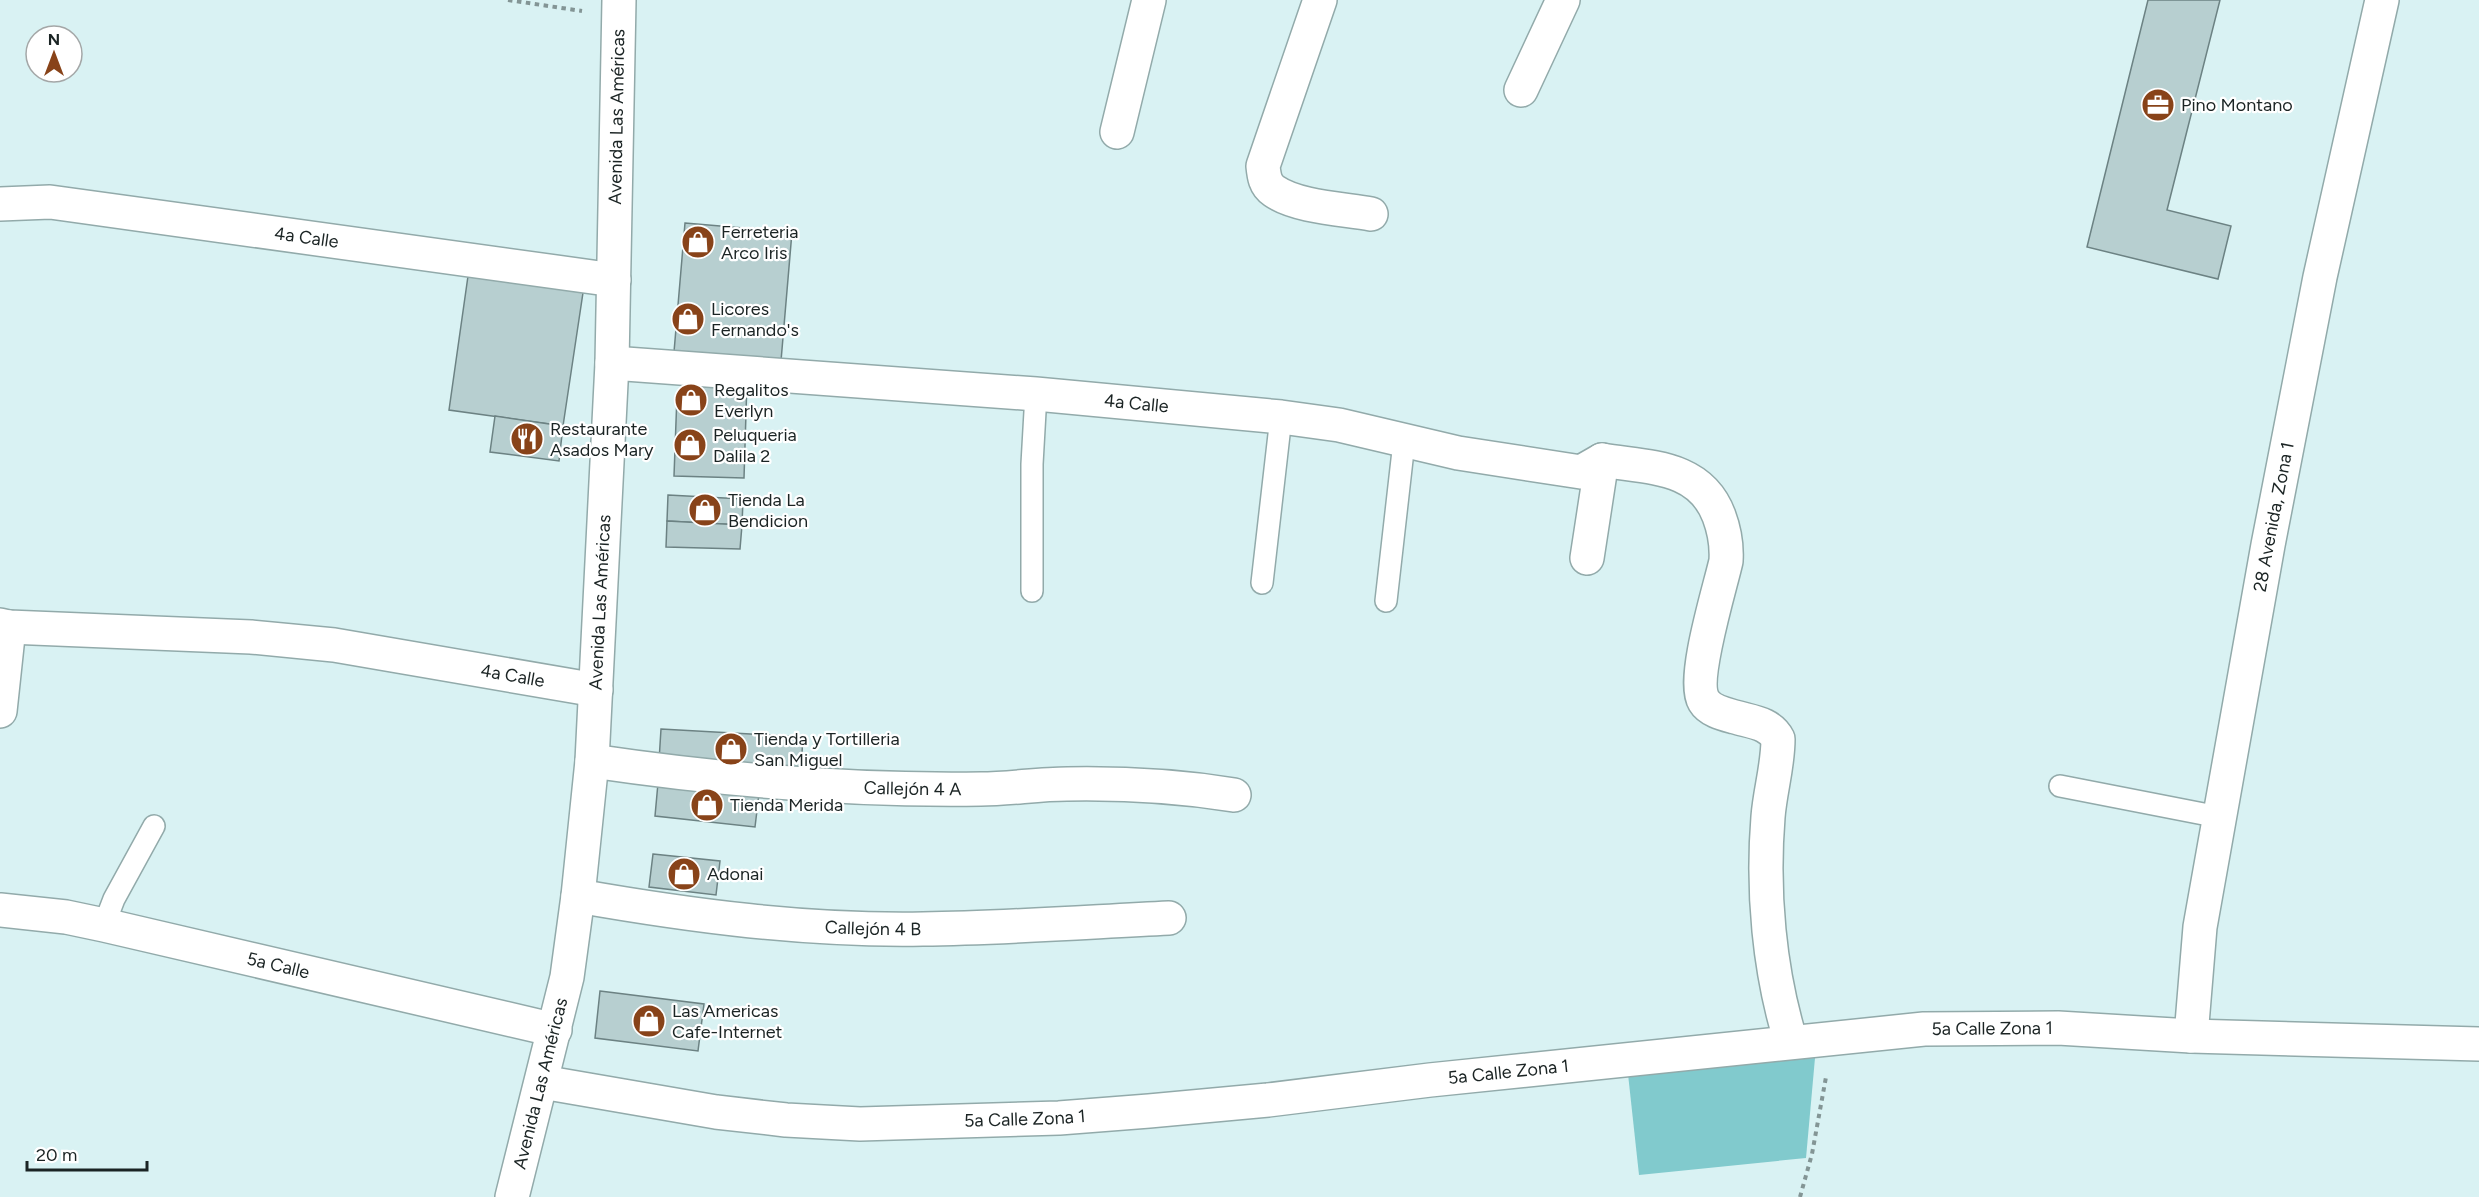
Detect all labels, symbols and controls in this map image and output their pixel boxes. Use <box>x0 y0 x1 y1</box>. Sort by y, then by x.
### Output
north arrow <box>24 24 84 84</box>
street label: Avenida Las Américas <box>604 29 629 205</box>
text: N <box>48 30 60 49</box>
office icon: Pino Montano <box>2140 87 2176 123</box>
place label: Pino Montano <box>2181 94 2293 116</box>
place label: Ferreteria Arco Iris <box>721 221 799 264</box>
street label: 4a Calle <box>273 222 340 253</box>
shop icon: Ferreteria Arco Iris <box>680 224 716 260</box>
place label: Licores Fernando's <box>711 298 799 341</box>
shop icon: Licores Fernando's <box>670 301 706 337</box>
place label: Regalitos Everlyn <box>714 379 789 422</box>
shop icon: Regalitos Everlyn <box>673 382 709 418</box>
street label: 4a Calle <box>1103 389 1170 417</box>
place label: Restaurante Asados Mary <box>550 418 654 461</box>
restaurant icon: Restaurante Asados Mary <box>509 421 545 457</box>
place label: Peluqueria Dalila 2 <box>713 424 797 467</box>
shop icon: Peluqueria Dalila 2 <box>672 427 708 463</box>
street label: 28 Avenida, Zona 1 <box>2249 440 2299 594</box>
place label: Tienda La Bendicion <box>728 489 808 532</box>
shop icon: Tienda La Bendicion <box>687 492 723 528</box>
street label: Avenida Las Américas <box>585 514 615 691</box>
street label: 4a Calle <box>479 659 547 692</box>
place label: Tienda y Tortilleria San Miguel <box>754 728 900 771</box>
shop icon: Tienda y Tortilleria San Miguel <box>713 731 749 767</box>
street label: Callejón 4 A <box>863 776 961 800</box>
shop icon: Tienda Merida <box>689 787 725 823</box>
place label: Tienda Merida <box>730 794 843 816</box>
shop icon: Adonai <box>666 856 702 892</box>
place label: Adonai <box>707 863 763 885</box>
street label: Callejón 4 B <box>824 916 921 940</box>
street label: 5a Calle <box>245 948 312 984</box>
street label: Avenida Las Américas <box>508 996 572 1171</box>
place label: Las Americas Cafe-Internet <box>672 1000 783 1043</box>
shop icon: Las Americas Cafe-Internet <box>631 1003 667 1039</box>
street label: 5a Calle Zona 1 <box>1931 1017 2053 1040</box>
street label: 5a Calle Zona 1 <box>1447 1055 1570 1089</box>
street label: 5a Calle Zona 1 <box>964 1105 1086 1132</box>
scale bar <box>27 1134 147 1172</box>
text: 20 m <box>36 1144 77 1166</box>

